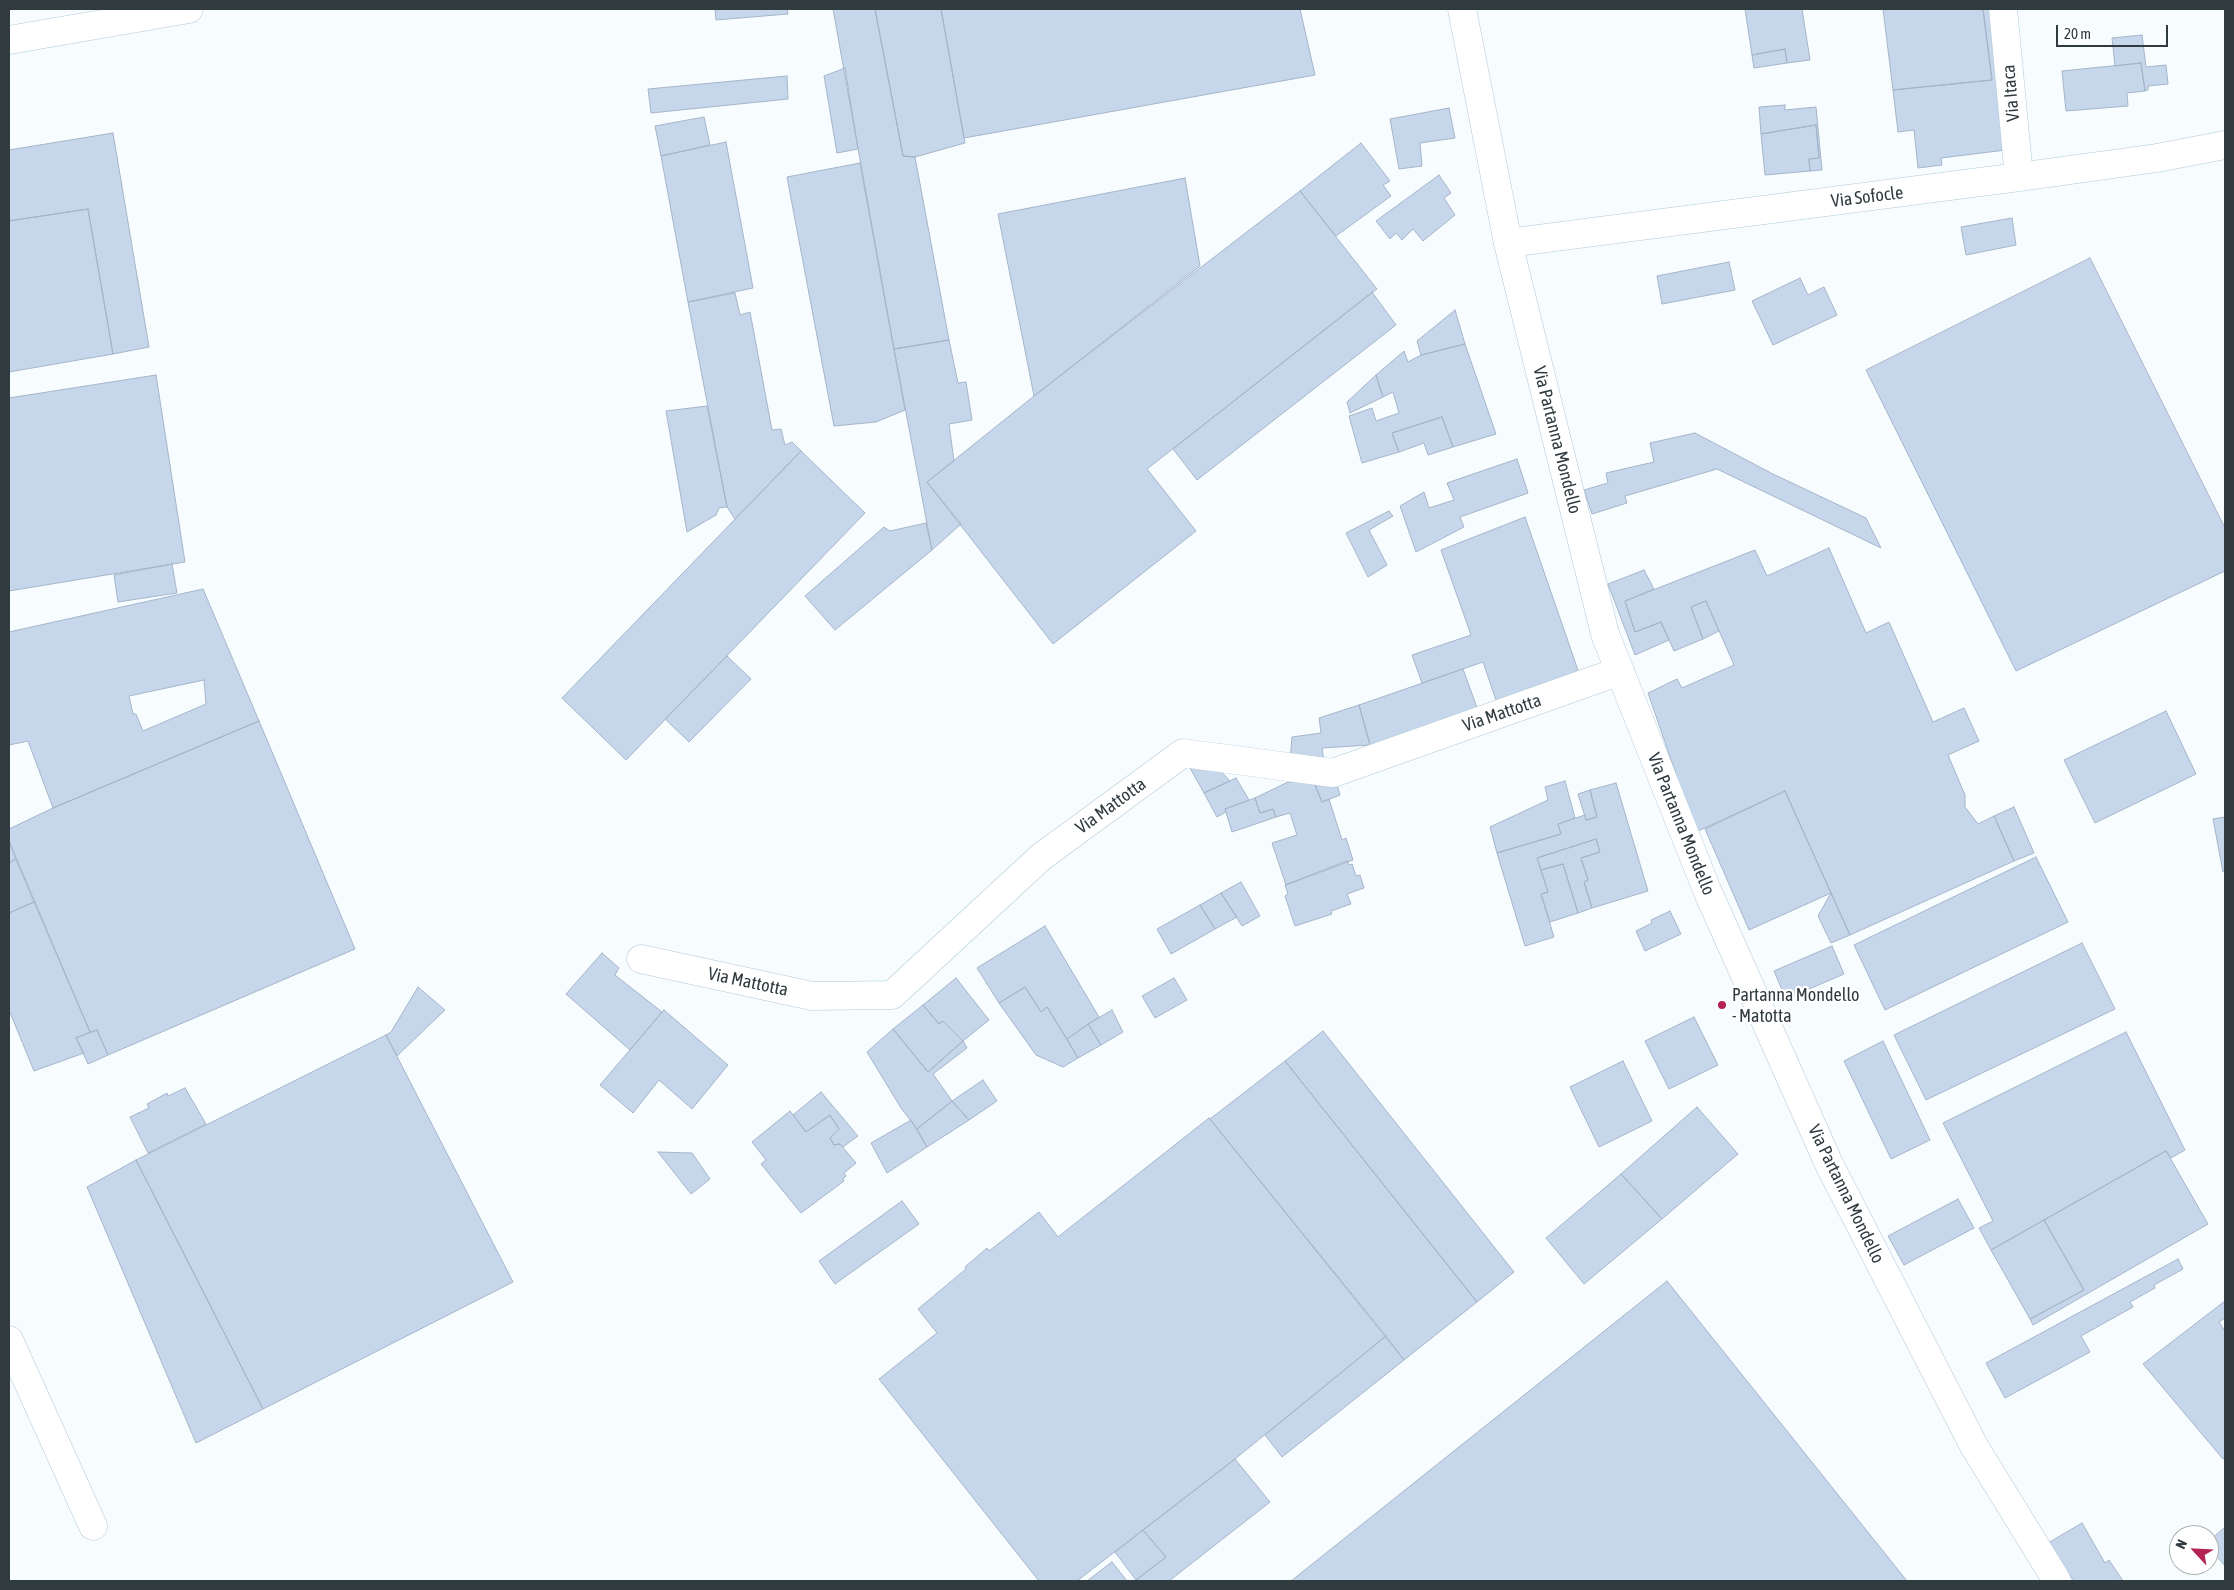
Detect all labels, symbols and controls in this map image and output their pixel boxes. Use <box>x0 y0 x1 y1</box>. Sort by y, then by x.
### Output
scale bar <box>2059 15 2172 47</box>
text: 20 m <box>2064 25 2091 42</box>
street label: Via Itaca <box>1998 64 2024 122</box>
street label: Via Sofocle <box>1830 182 1904 212</box>
street label: Via Partanna Mondello <box>1528 364 1586 516</box>
street label: Via Mattotta <box>1460 690 1544 736</box>
street label: Via Partanna Mondello <box>1643 750 1719 898</box>
street label: Via Mattotta <box>1072 773 1150 839</box>
street label: Via Mattotta <box>706 963 790 1001</box>
place label: Partanna Mondello - Matotta <box>1732 984 1860 1026</box>
marker: Partanna Mondello - Matotta <box>1716 999 1728 1011</box>
street label: Via Partanna Mondello <box>1803 1121 1889 1267</box>
north arrow <box>2169 1525 2219 1575</box>
text: N <box>2172 1537 2190 1551</box>

